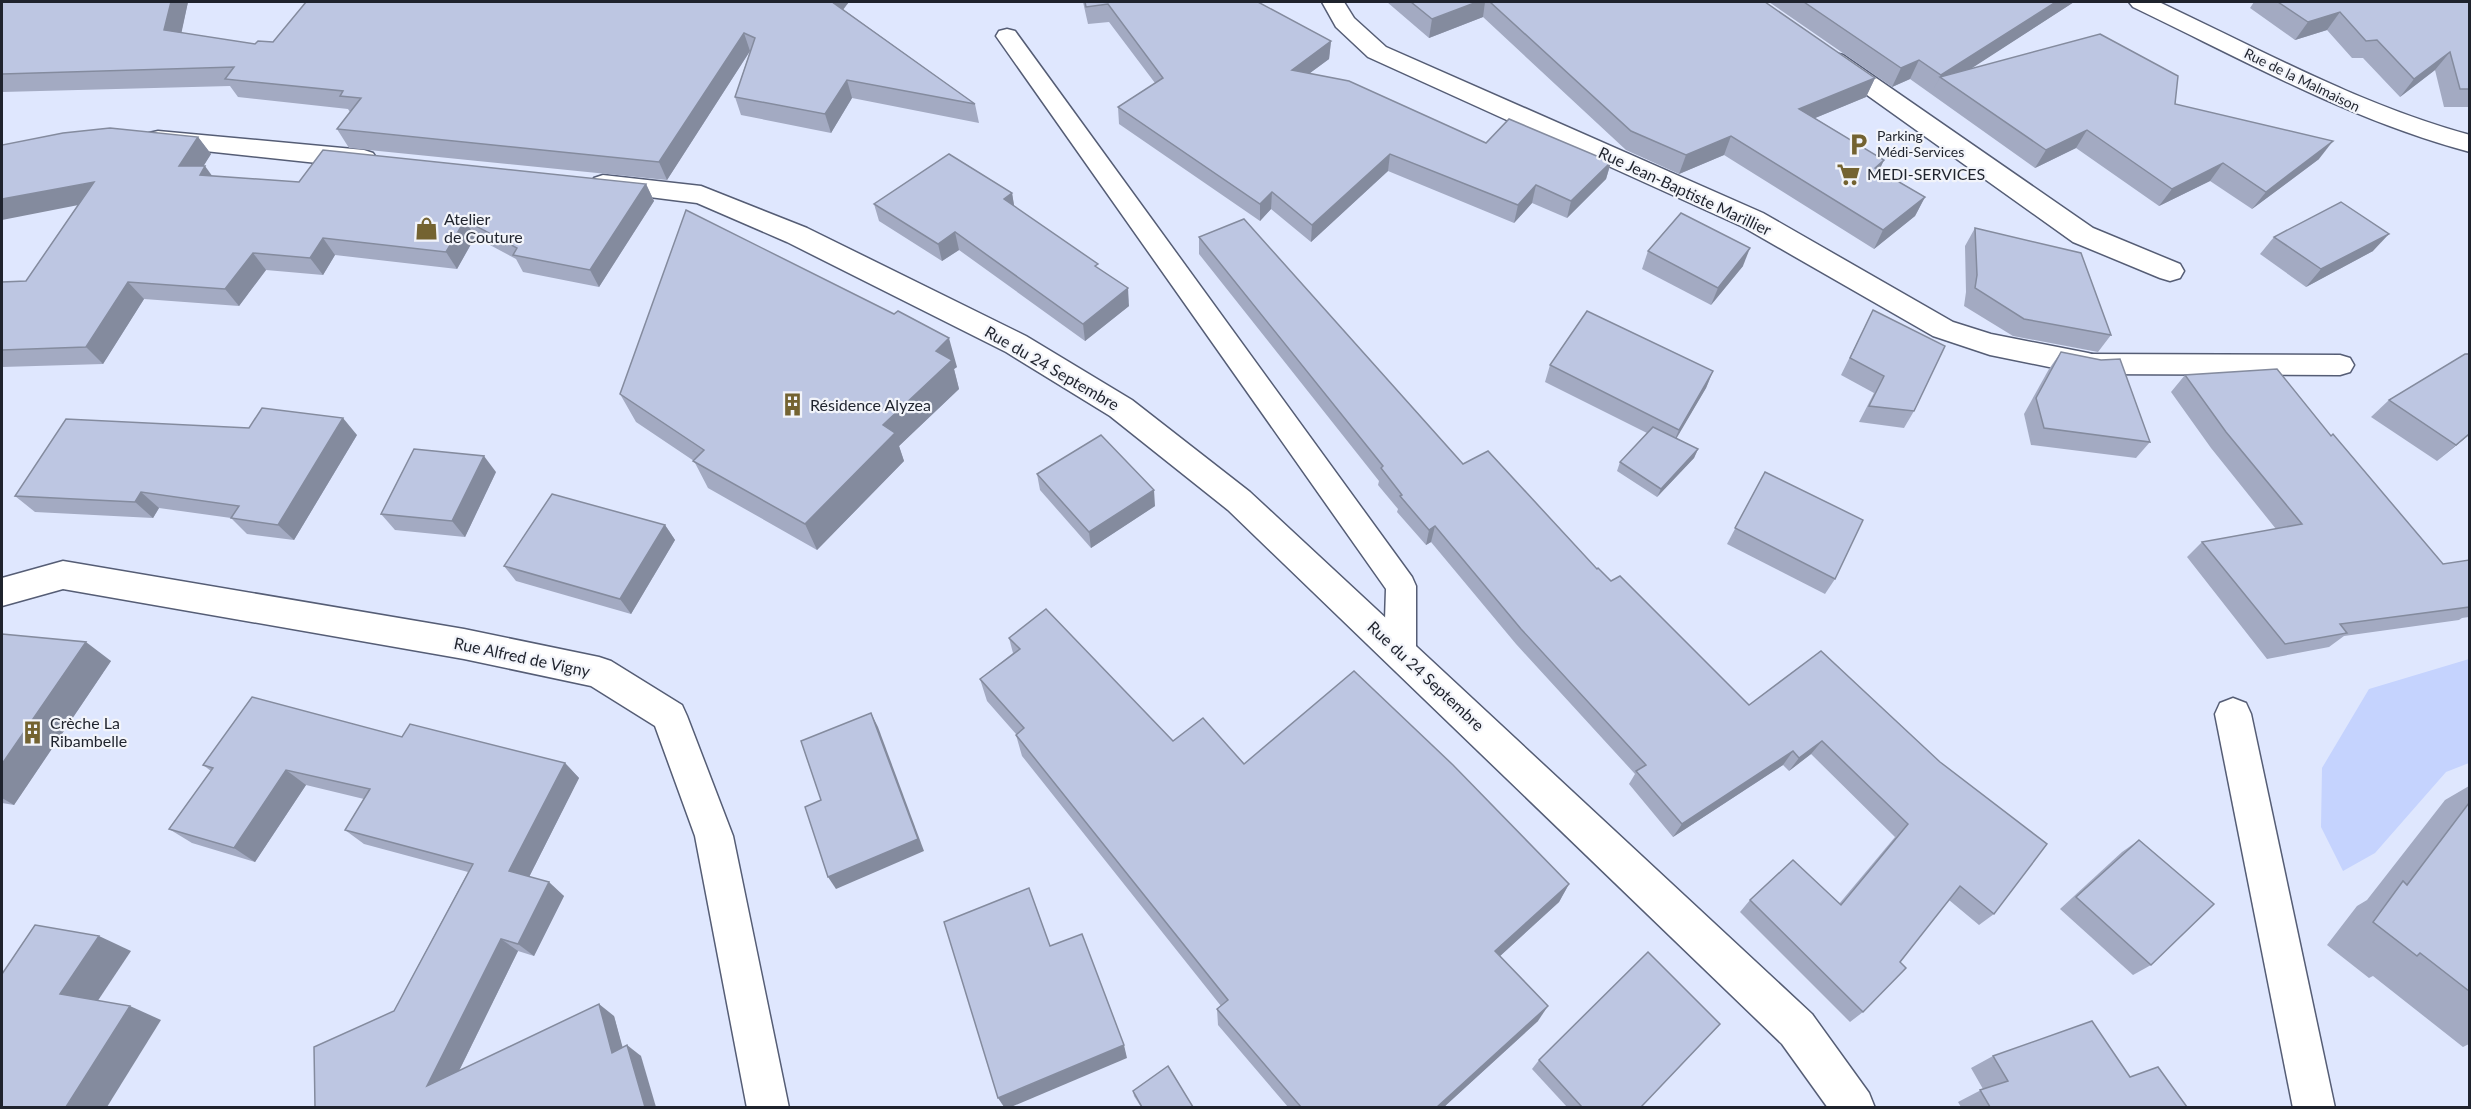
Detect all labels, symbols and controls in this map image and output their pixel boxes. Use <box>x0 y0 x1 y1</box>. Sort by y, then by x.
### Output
street label: Rue de la Malmaison <box>2242 44 2363 115</box>
place label: Parking Médi-Services <box>1877 127 1964 160</box>
parking icon: Parking Médi-Services <box>1846 131 1872 157</box>
street label: Rue Jean-Baptiste Marillier <box>1596 142 1775 239</box>
supermarket icon: MEDI-SERVICES <box>1836 161 1862 187</box>
place label: MEDI-SERVICES <box>1867 164 1985 183</box>
place label: Atelier de Couture <box>444 209 523 246</box>
shop icon: Atelier de Couture <box>413 215 439 241</box>
street label: Rue du 24 Septembre <box>982 321 1123 414</box>
building icon: Résidence Alyzea <box>779 392 805 418</box>
place label: Résidence Alyzea <box>810 395 931 414</box>
street label: Rue du 24 Septembre <box>1364 617 1488 734</box>
street label: Rue Alfred de Vigny <box>452 633 593 680</box>
place label: Crèche La Ribambelle <box>50 713 127 750</box>
building icon: Crèche La Ribambelle <box>19 719 45 745</box>

